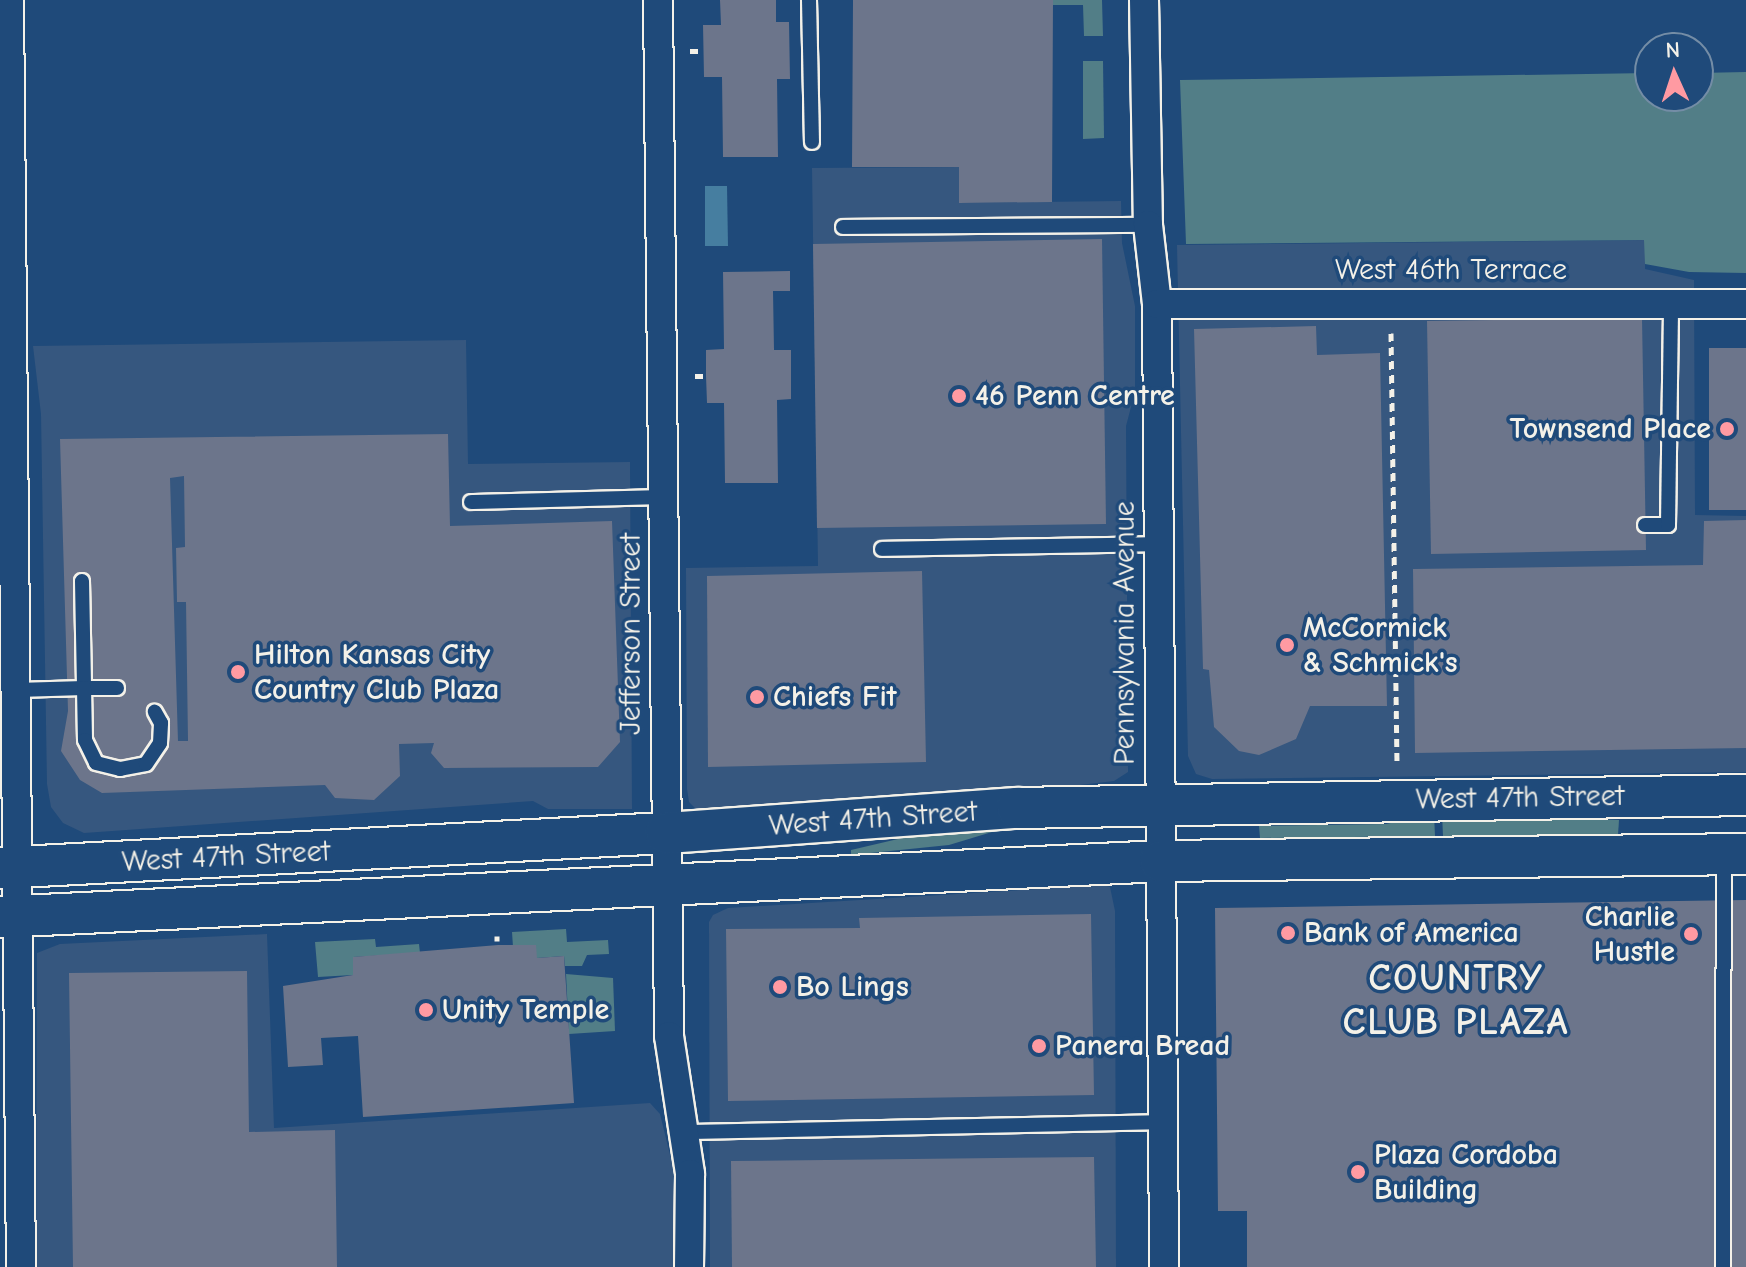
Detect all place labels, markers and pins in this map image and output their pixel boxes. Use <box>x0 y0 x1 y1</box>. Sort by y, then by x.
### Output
place label: 46 Penn Centre <box>975 378 1175 414</box>
marker: 46 Penn Centre <box>950 387 968 405</box>
place label: Townsend Place <box>1509 411 1711 447</box>
marker: Townsend Place <box>1718 420 1736 438</box>
place label: McCormick & Schmick's <box>1303 610 1458 680</box>
marker: McCormick & Schmick's <box>1278 636 1296 654</box>
place label: Hilton Kansas City Country Club Plaza <box>254 637 499 708</box>
marker: Hilton Kansas City Country Club Plaza <box>229 663 247 681</box>
place label: Chiefs Fit <box>773 679 897 715</box>
marker: Chiefs Fit <box>748 688 766 706</box>
place label: Charlie Hustle <box>1585 899 1675 970</box>
place label: Bank of America <box>1304 915 1519 951</box>
marker: Bank of America <box>1279 924 1297 942</box>
marker: Charlie Hustle <box>1682 925 1700 943</box>
place label: Bo Lings <box>796 969 909 1005</box>
marker: Bo Lings <box>771 978 789 996</box>
place label: Unity Temple <box>442 992 609 1028</box>
marker: Unity Temple <box>417 1001 435 1019</box>
place label: Panera Bread <box>1055 1028 1230 1064</box>
marker: Panera Bread <box>1030 1037 1048 1055</box>
place label: Plaza Cordoba Building <box>1374 1137 1558 1208</box>
marker: Plaza Cordoba Building <box>1349 1163 1367 1181</box>

